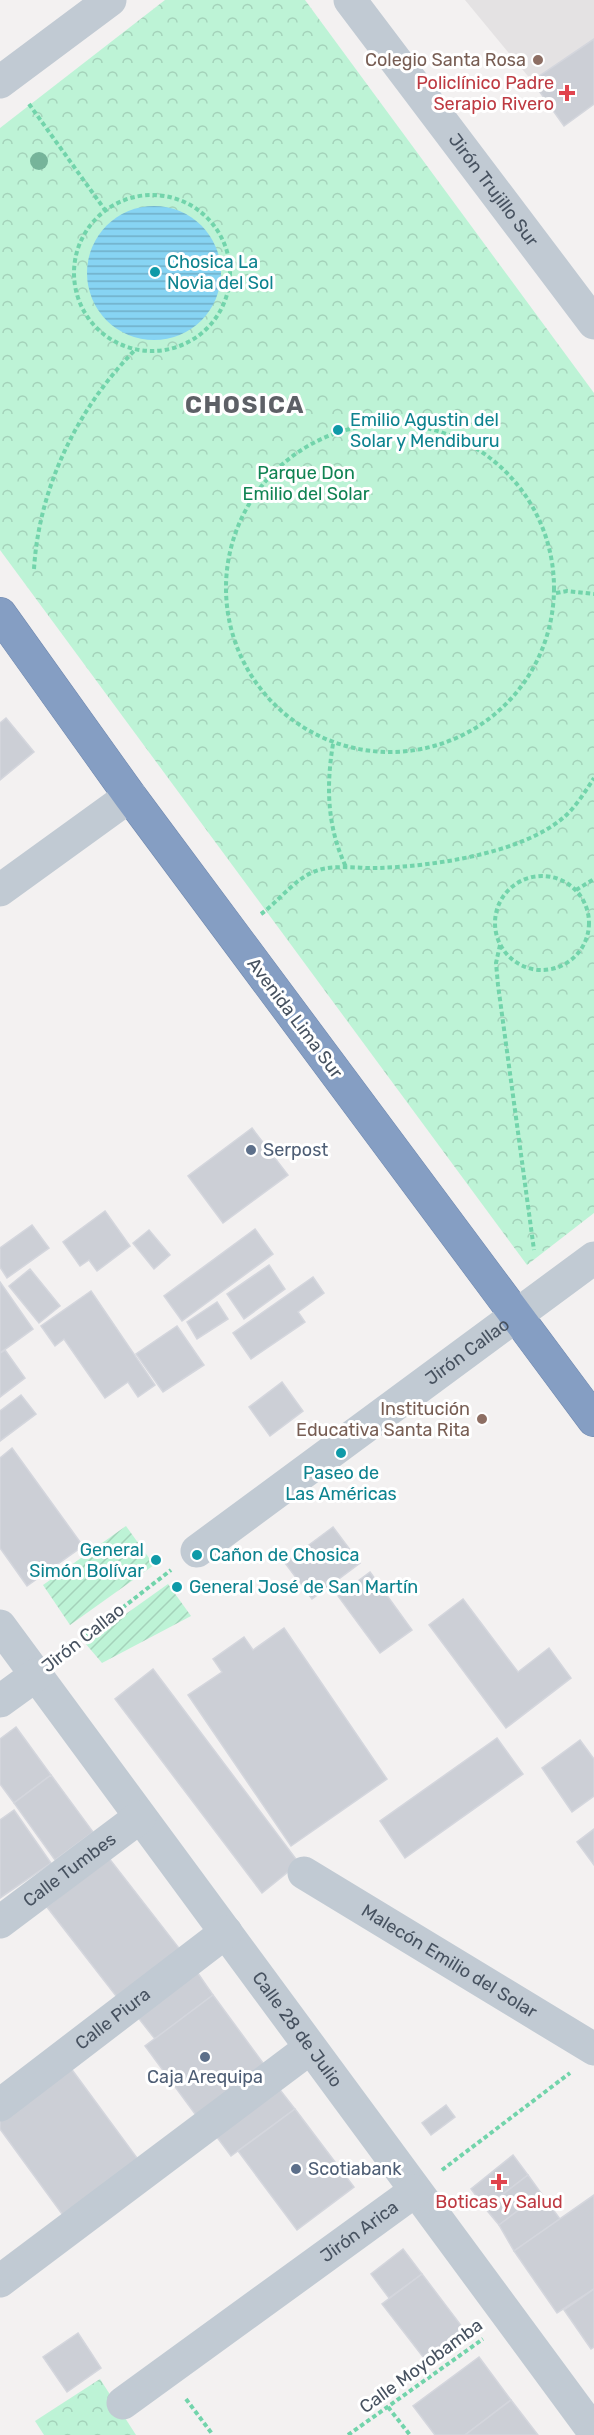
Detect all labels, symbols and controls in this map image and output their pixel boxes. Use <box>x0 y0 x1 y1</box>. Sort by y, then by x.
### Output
place label: Colegio Santa Rosa <box>365 49 526 71</box>
marker: Colegio Santa Rosa <box>531 53 545 67</box>
place label: Policlínico Padre Serapio Rivero <box>416 72 554 115</box>
marker: Policlínico Padre Serapio Rivero <box>558 84 576 102</box>
street label: Jirón Trujillo Sur <box>444 129 543 251</box>
place label: Chosica La Novia del Sol <box>167 251 274 294</box>
marker: Chosica La Novia del Sol <box>148 265 162 279</box>
district label: CHOSICA <box>185 391 305 419</box>
place label: Emilio Agustin del Solar y Mendiburu <box>350 409 500 452</box>
marker: Emilio Agustin del Solar y Mendiburu <box>331 423 345 437</box>
park label: Parque Don Emilio del Solar <box>243 462 370 505</box>
street label: Avenida Lima Sur <box>243 953 348 1083</box>
place label: Serpost <box>263 1139 328 1161</box>
marker: Serpost <box>244 1143 258 1157</box>
street label: Jirón Callao <box>421 1313 514 1390</box>
place label: Institución Educativa Santa Rita <box>296 1398 470 1441</box>
marker: Institución Educativa Santa Rita <box>475 1412 489 1426</box>
marker: Paseo de Las Américas <box>334 1446 348 1460</box>
place label: Paseo de Las Américas <box>285 1462 397 1505</box>
place label: General Simón Bolívar <box>29 1539 144 1582</box>
place label: Cañon de Chosica <box>209 1544 359 1566</box>
marker: Cañon de Chosica <box>190 1548 204 1562</box>
marker: General Simón Bolívar <box>149 1553 163 1567</box>
place label: General José de San Martín <box>189 1576 418 1598</box>
marker: General José de San Martín <box>170 1580 184 1594</box>
street label: Jirón Callao <box>37 1599 129 1677</box>
street label: Calle Tumbes <box>19 1828 120 1912</box>
street label: Malecón Emilio del Solar <box>358 1900 541 2023</box>
street label: Calle 28 de Julio <box>247 1967 347 2091</box>
street label: Calle Piura <box>71 1983 155 2054</box>
marker: Caja Arequipa <box>198 2050 212 2064</box>
place label: Caja Arequipa <box>147 2066 263 2088</box>
place label: Scotiabank <box>308 2158 402 2180</box>
marker: Scotiabank <box>289 2162 303 2176</box>
marker: Boticas y Salud <box>492 2175 506 2189</box>
place label: Boticas y Salud <box>435 2191 563 2213</box>
street label: Jirón Arica <box>316 2196 402 2267</box>
street label: Calle Moyobamba <box>355 2314 487 2418</box>

